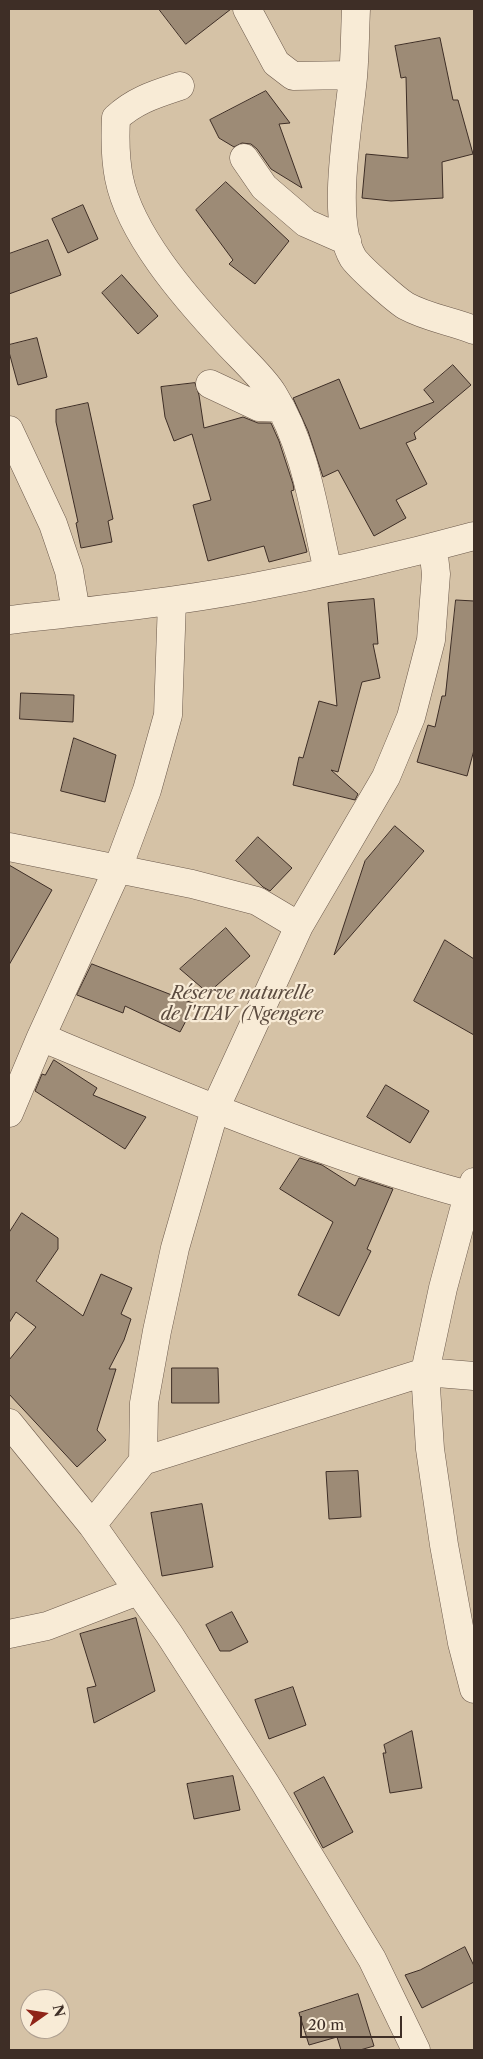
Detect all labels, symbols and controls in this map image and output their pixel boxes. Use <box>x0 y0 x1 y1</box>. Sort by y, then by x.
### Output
park label: Réserve naturelle de l'ITAV (Ngengere <box>161 983 323 1026</box>
north arrow <box>20 1989 70 2039</box>
text: N <box>49 2003 69 2019</box>
scale bar <box>303 2006 406 2038</box>
text: 20 m <box>308 2015 344 2034</box>

